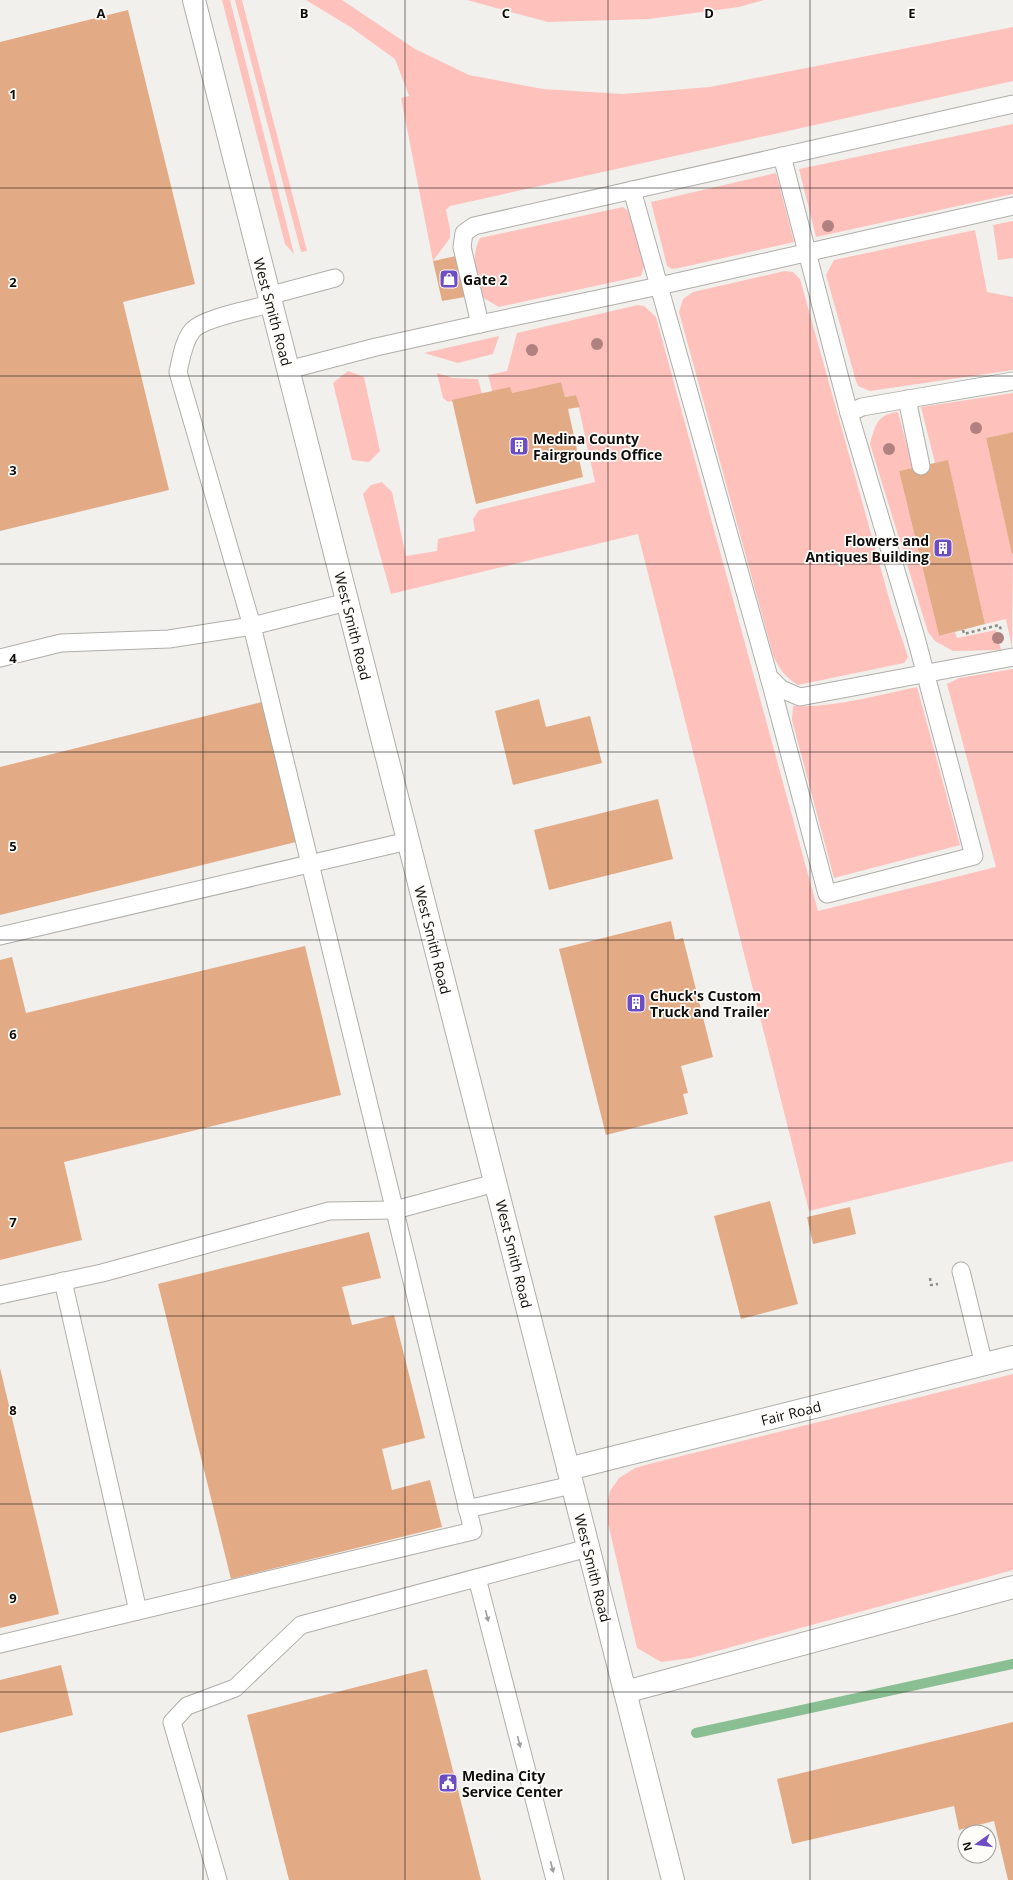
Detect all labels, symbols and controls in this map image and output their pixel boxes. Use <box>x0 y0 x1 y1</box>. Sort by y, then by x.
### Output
text: A <box>97 4 106 22</box>
text: B <box>300 4 309 22</box>
text: C <box>502 4 510 22</box>
text: D <box>704 4 714 22</box>
text: E <box>908 4 916 22</box>
text: 1 <box>9 85 17 103</box>
street label: West Smith Road <box>249 256 297 368</box>
shop icon: Gate 2 <box>438 268 460 290</box>
place label: Gate 2 <box>463 270 508 289</box>
text: 2 <box>9 273 17 291</box>
place label: Medina County Fairgrounds Office <box>533 429 662 464</box>
building icon: Medina County Fairgrounds Office <box>508 435 530 457</box>
text: 3 <box>9 461 17 479</box>
place label: Flowers and Antiques Building <box>805 531 929 566</box>
building icon: Flowers and Antiques Building <box>932 537 954 559</box>
street label: West Smith Road <box>330 570 376 682</box>
text: 4 <box>9 649 17 667</box>
text: 5 <box>9 837 17 855</box>
street label: West Smith Road <box>410 884 456 996</box>
place label: Chuck's Custom Truck and Trailer <box>650 986 770 1021</box>
building icon: Chuck's Custom Truck and Trailer <box>625 992 647 1014</box>
text: 6 <box>9 1025 17 1043</box>
street label: West Smith Road <box>491 1198 537 1310</box>
text: 7 <box>9 1213 17 1231</box>
street label: Fair Road <box>759 1396 823 1430</box>
text: 8 <box>9 1401 17 1419</box>
street label: West Smith Road <box>570 1512 616 1624</box>
text: 9 <box>9 1589 17 1607</box>
one-way arrow <box>484 1610 490 1622</box>
one-way arrow <box>517 1735 523 1748</box>
place label: Medina City Service Center <box>462 1766 563 1801</box>
public building icon: Medina City Service Center <box>437 1772 459 1794</box>
north arrow <box>957 1824 997 1864</box>
text: N <box>958 1840 975 1853</box>
one-way arrow <box>549 1861 555 1874</box>

